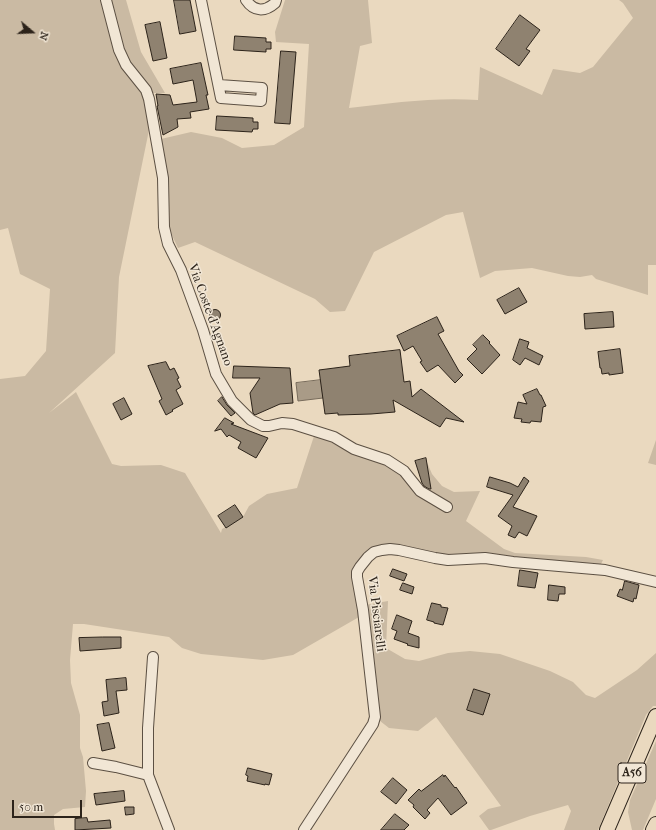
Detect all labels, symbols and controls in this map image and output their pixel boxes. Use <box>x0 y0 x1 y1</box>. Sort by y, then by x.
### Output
north arrow <box>12 12 52 52</box>
text: N <box>36 30 51 42</box>
street label: Via Coste d'Agnano <box>184 262 236 368</box>
street label: Via Pisciarelli <box>364 575 388 653</box>
road number: A56 <box>618 763 646 783</box>
scale bar <box>14 792 84 818</box>
text: 50 m <box>19 800 43 814</box>

